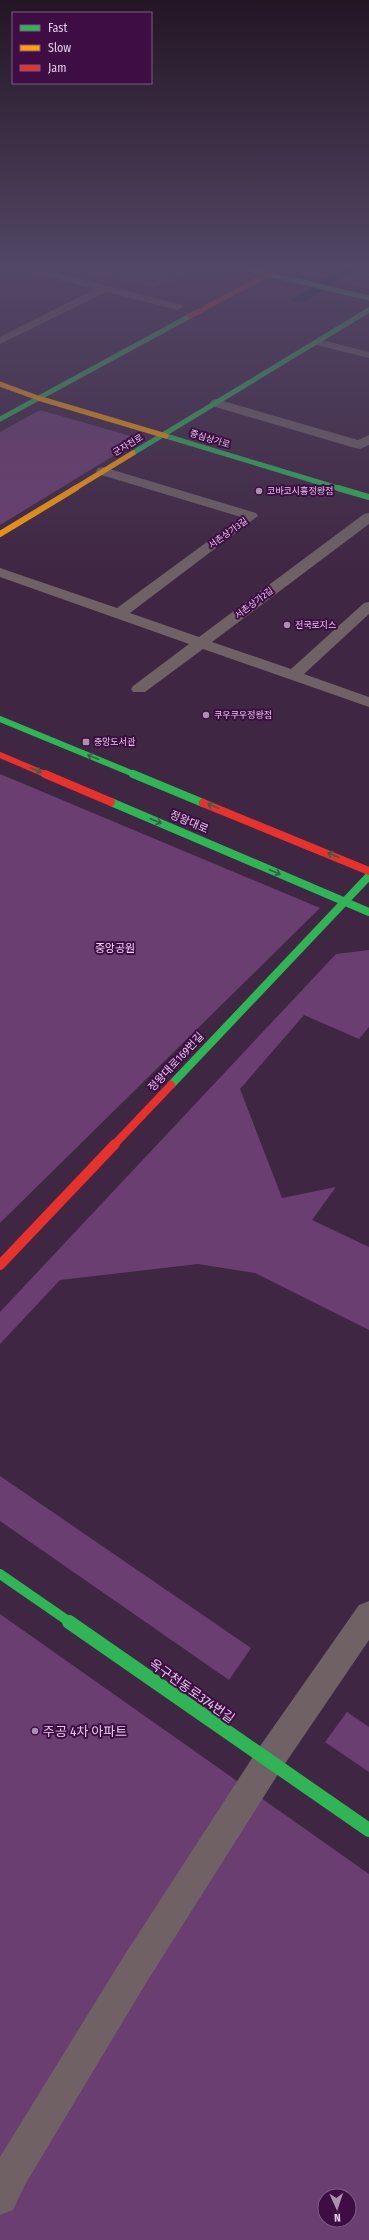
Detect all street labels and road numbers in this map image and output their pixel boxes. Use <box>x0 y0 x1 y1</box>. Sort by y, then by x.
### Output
street label: 중심상가로 <box>189 428 231 450</box>
street label: 군자천로 <box>111 431 145 458</box>
street label: 서촌상가3길 <box>207 516 249 550</box>
street label: 서촌상가2길 <box>233 585 275 621</box>
street label: 정왕대로 <box>168 808 210 836</box>
street label: 정왕대로169번길 <box>145 1030 207 1094</box>
street label: 옥구천동로374번길 <box>146 1656 238 1726</box>

